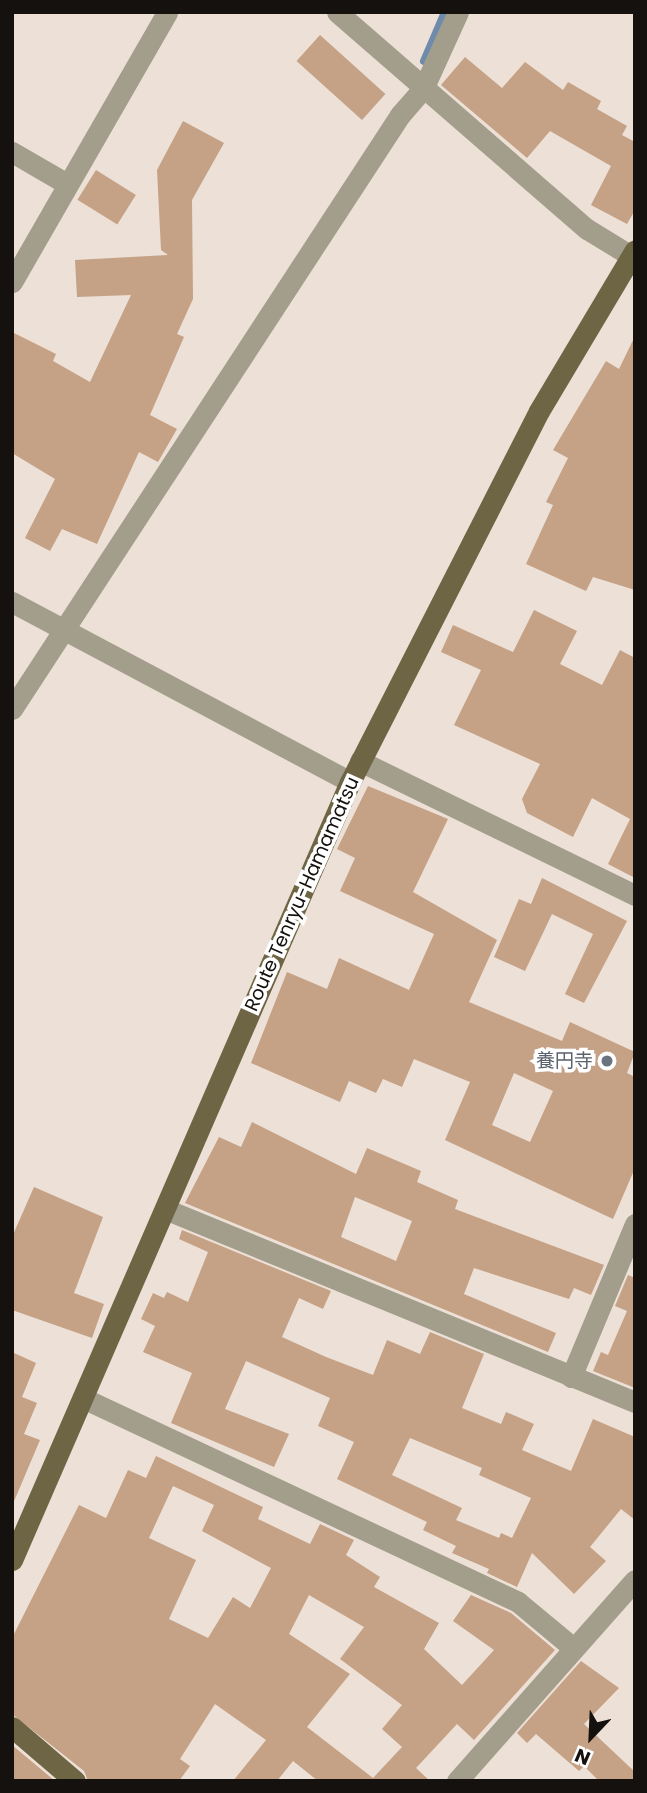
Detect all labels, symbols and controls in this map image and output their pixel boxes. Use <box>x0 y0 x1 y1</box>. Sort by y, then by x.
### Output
street label: Route Tenryu-Hamamatsu <box>240 773 364 1015</box>
place label: 養円寺 <box>536 1050 593 1072</box>
marker: 養円寺 <box>599 1053 615 1069</box>
north arrow <box>556 1702 626 1772</box>
text: N <box>571 1742 594 1772</box>

